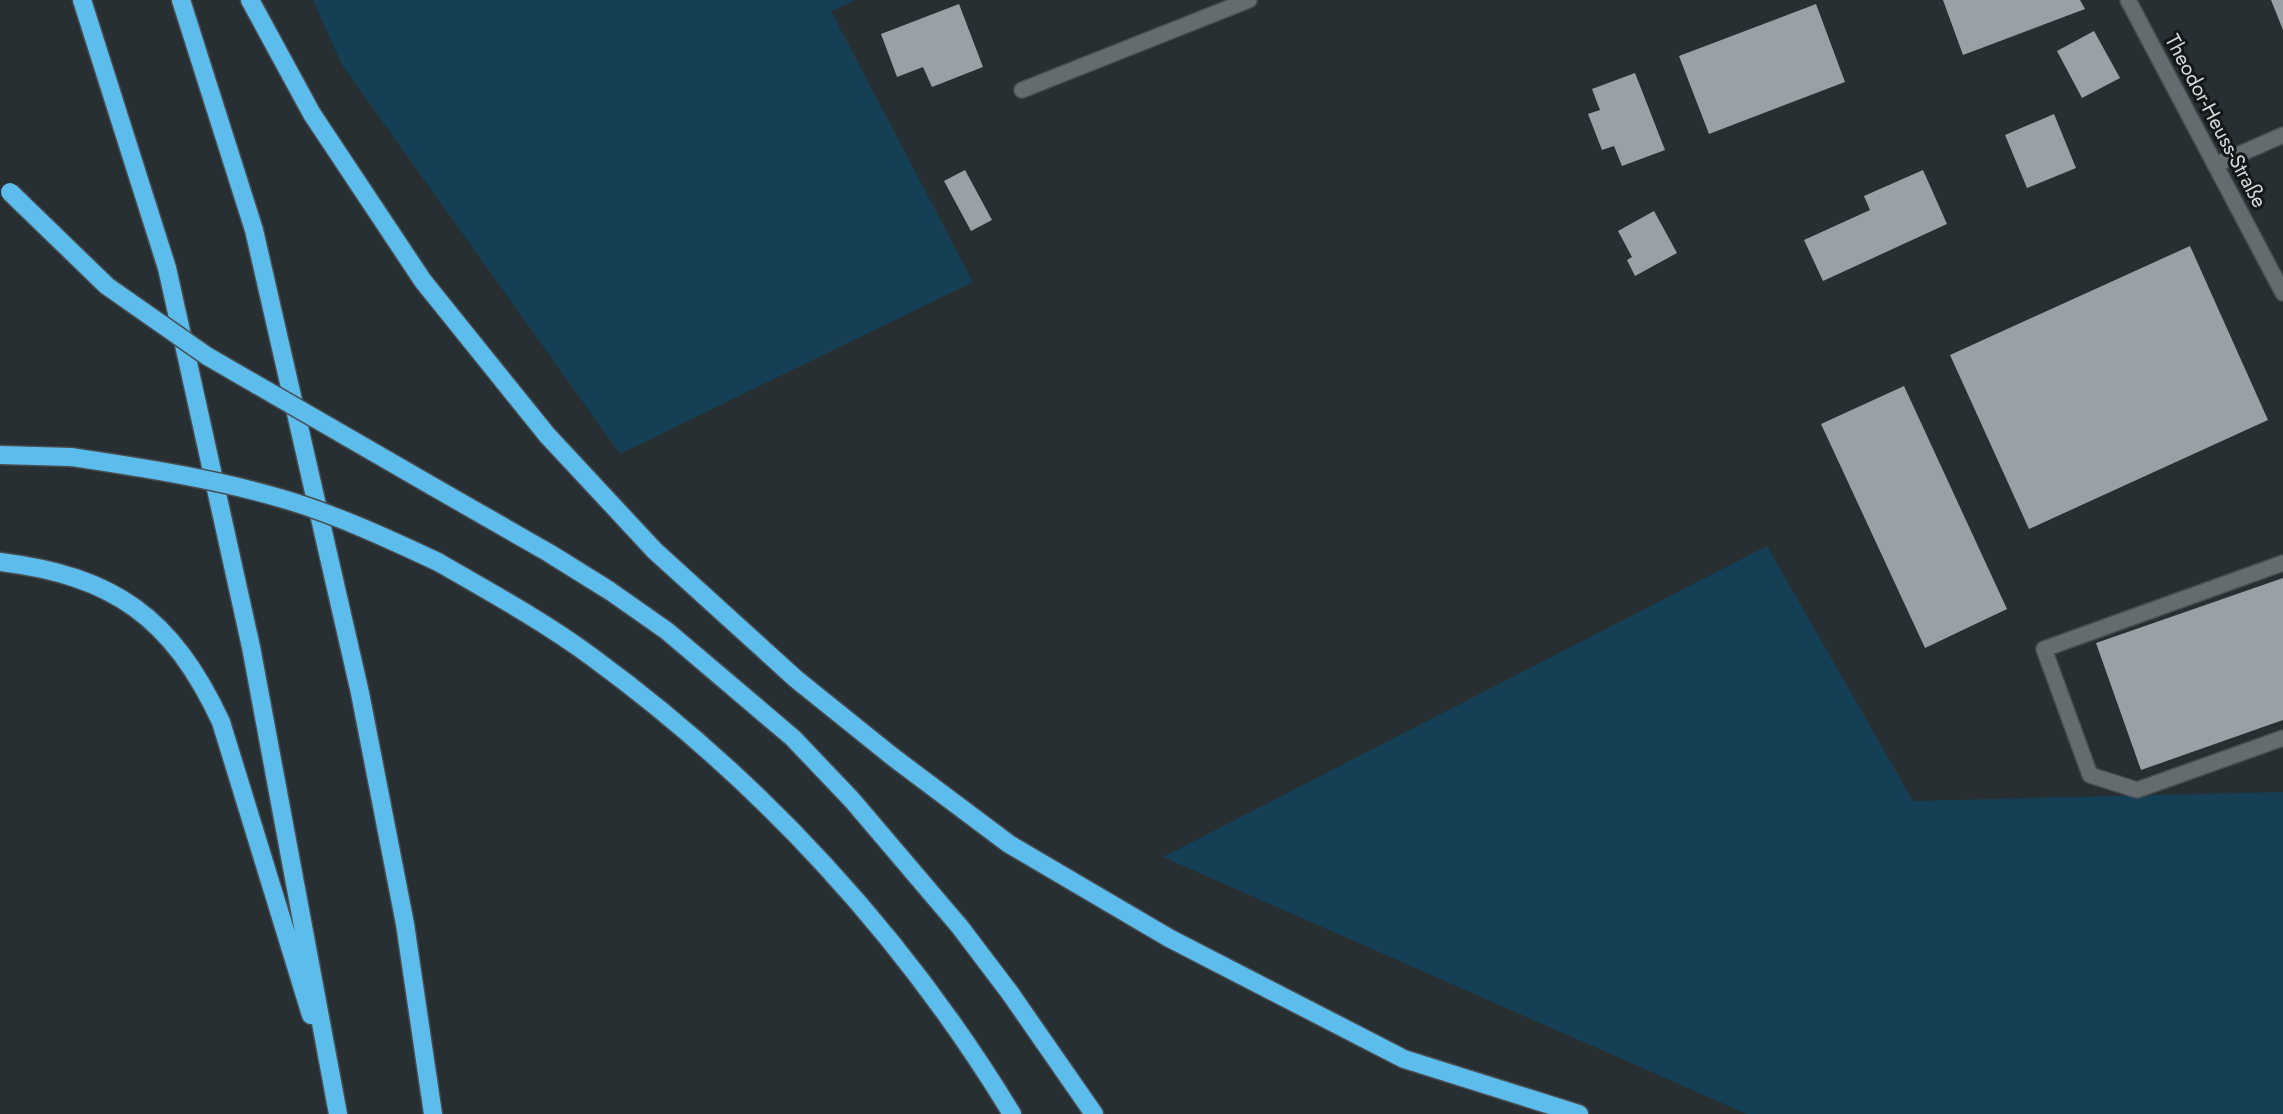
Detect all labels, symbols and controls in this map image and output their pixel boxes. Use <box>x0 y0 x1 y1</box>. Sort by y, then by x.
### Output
street label: Theodor-Heuss-Straße <box>2157 29 2275 213</box>

